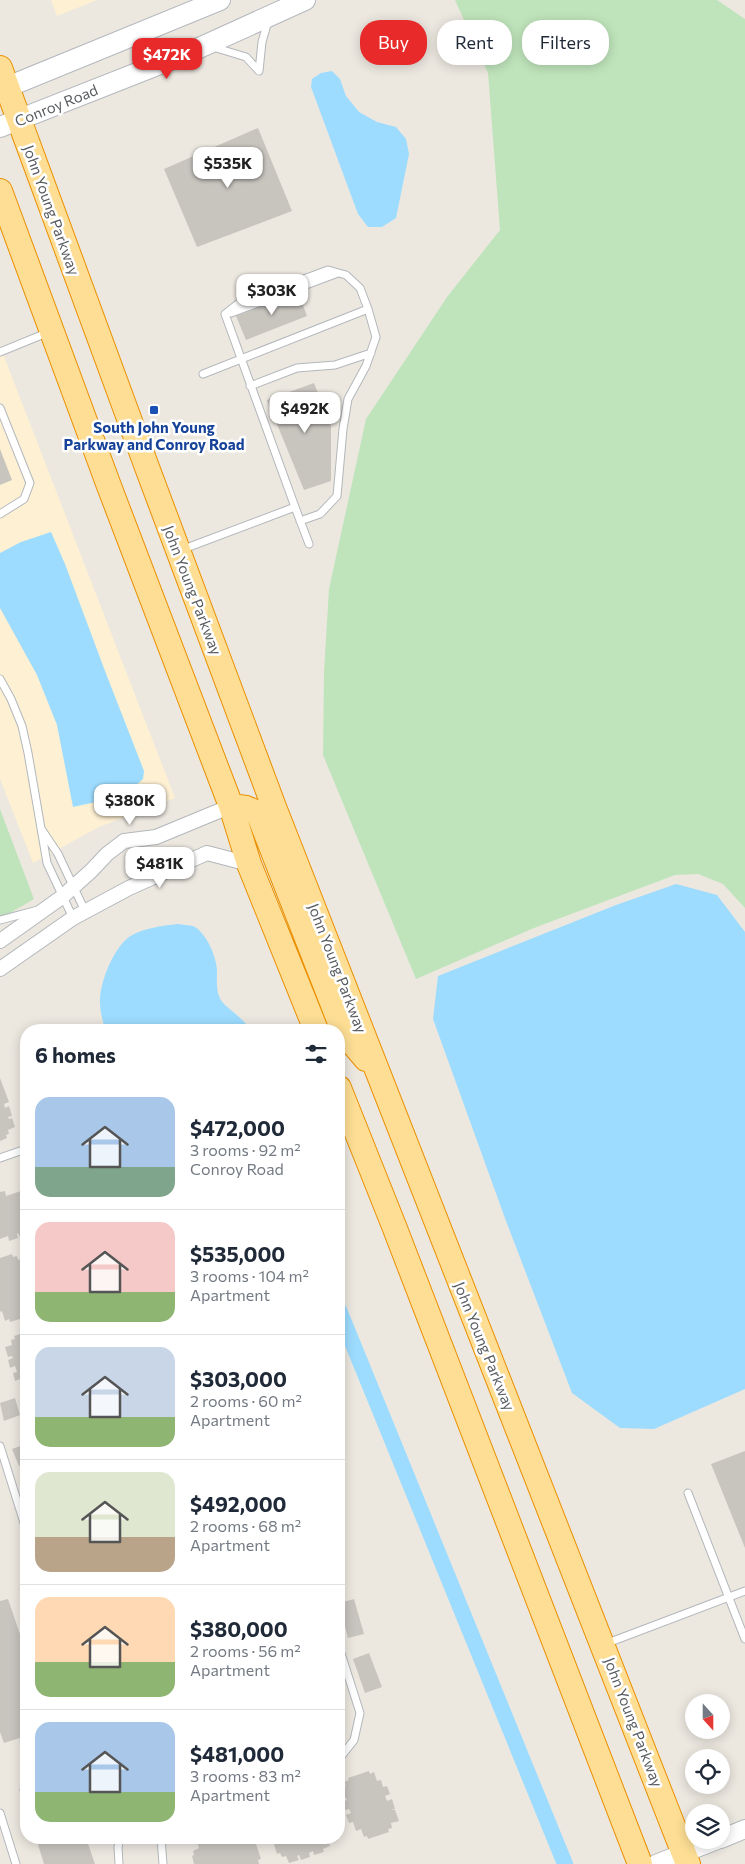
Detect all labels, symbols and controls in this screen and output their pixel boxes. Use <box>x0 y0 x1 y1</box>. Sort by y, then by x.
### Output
chip: Buy <box>360 20 427 65</box>
chip: Rent <box>437 20 512 65</box>
chip: Filters <box>522 20 609 65</box>
pin: $472K <box>132 38 202 80</box>
text: $472K <box>143 44 191 63</box>
street label: Conroy Road <box>12 80 100 130</box>
street label: John Young Parkway <box>20 142 84 278</box>
pin: $535K <box>193 146 263 189</box>
text: $535K <box>204 153 252 172</box>
pin: $303K <box>237 274 307 316</box>
text: $303K <box>247 280 297 299</box>
pin: $492K <box>270 392 340 434</box>
text: $492K <box>280 398 330 417</box>
marker: South John Young Parkway and Conroy Road <box>148 404 160 416</box>
place label: South John Young Parkway and Conroy Road <box>64 418 244 453</box>
street label: John Young Parkway <box>160 523 226 658</box>
pin: $380K <box>95 784 165 826</box>
text: $380K <box>105 790 155 809</box>
pin: $481K <box>125 846 195 889</box>
text: $481K <box>136 853 184 872</box>
street label: John Young Parkway <box>305 901 371 1036</box>
icon: filters <box>302 1040 330 1068</box>
text: 6 homes <box>35 1042 116 1067</box>
text: $472,000 <box>190 1115 285 1140</box>
icon: home <box>75 1117 135 1177</box>
text: 3 rooms · 92 m² <box>190 1140 301 1159</box>
text: Conroy Road <box>190 1159 284 1178</box>
text: $535,000 <box>190 1241 285 1266</box>
icon: home <box>75 1242 135 1302</box>
text: 3 rooms · 104 m² <box>190 1266 309 1285</box>
street label: John Young Parkway <box>451 1279 519 1413</box>
text: Apartment <box>190 1285 270 1304</box>
text: $303,000 <box>190 1366 287 1391</box>
icon: home <box>75 1367 135 1427</box>
text: 2 rooms · 60 m² <box>190 1391 302 1410</box>
text: Apartment <box>190 1410 270 1429</box>
text: $492,000 <box>190 1491 287 1516</box>
icon: home <box>75 1492 135 1552</box>
text: 2 rooms · 68 m² <box>190 1516 301 1535</box>
text: Apartment <box>190 1535 270 1554</box>
text: $380,000 <box>190 1616 288 1641</box>
icon: home <box>75 1617 135 1677</box>
text: 2 rooms · 56 m² <box>190 1641 301 1660</box>
street label: John Young Parkway <box>601 1655 667 1790</box>
text: Apartment <box>190 1660 270 1679</box>
north arrow <box>685 1694 730 1739</box>
map controls <box>685 1694 730 1849</box>
text: $481,000 <box>190 1741 284 1766</box>
icon: home <box>75 1742 135 1802</box>
button: locate <box>685 1749 730 1794</box>
text: 3 rooms · 83 m² <box>190 1766 301 1785</box>
text: Apartment <box>190 1785 270 1804</box>
button: layers <box>685 1804 730 1849</box>

